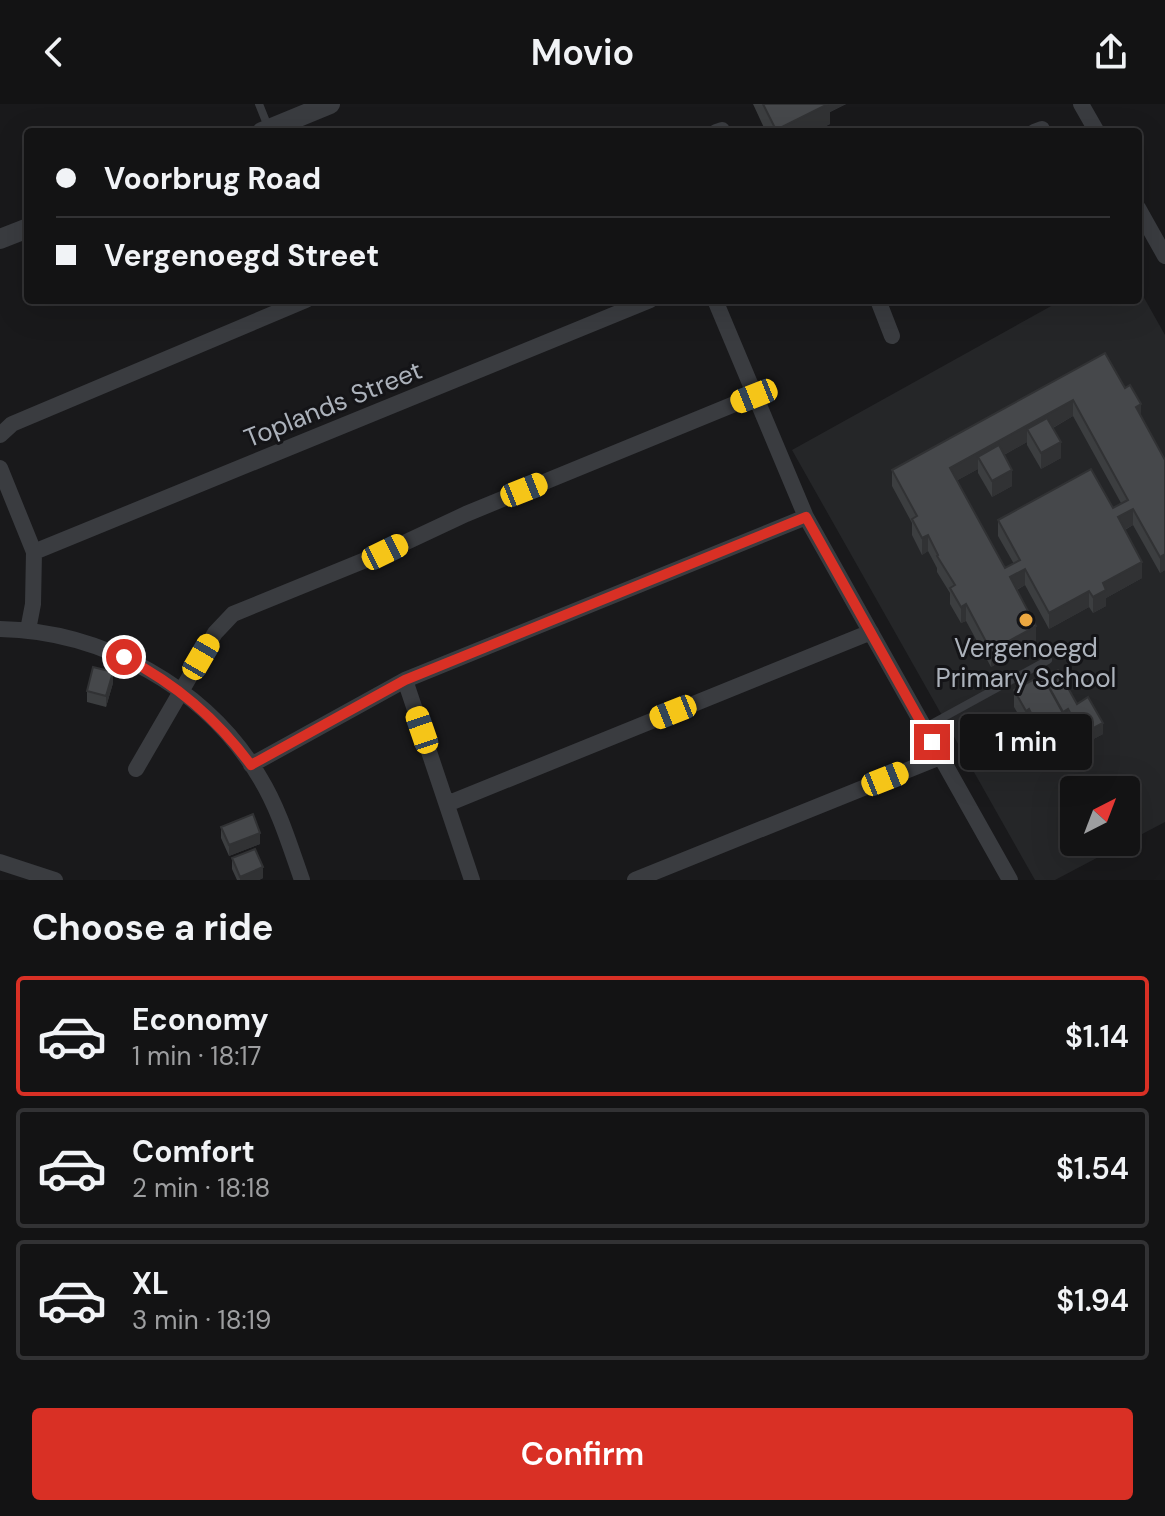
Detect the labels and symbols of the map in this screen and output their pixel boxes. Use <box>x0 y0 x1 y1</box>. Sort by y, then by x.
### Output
street label: Toplands Street <box>239 353 427 455</box>
car <box>727 376 781 416</box>
car <box>497 470 551 510</box>
car <box>358 531 412 573</box>
marker: Vergenoegd Primary School <box>1017 611 1035 629</box>
car <box>179 630 223 684</box>
place label: Vergenoegd Primary School <box>936 631 1116 695</box>
route start <box>106 639 142 675</box>
car <box>646 692 700 732</box>
car <box>403 703 441 757</box>
callout: 1 min <box>960 714 1092 770</box>
route end <box>914 724 950 760</box>
car <box>858 759 912 799</box>
north arrow <box>1060 776 1140 856</box>

